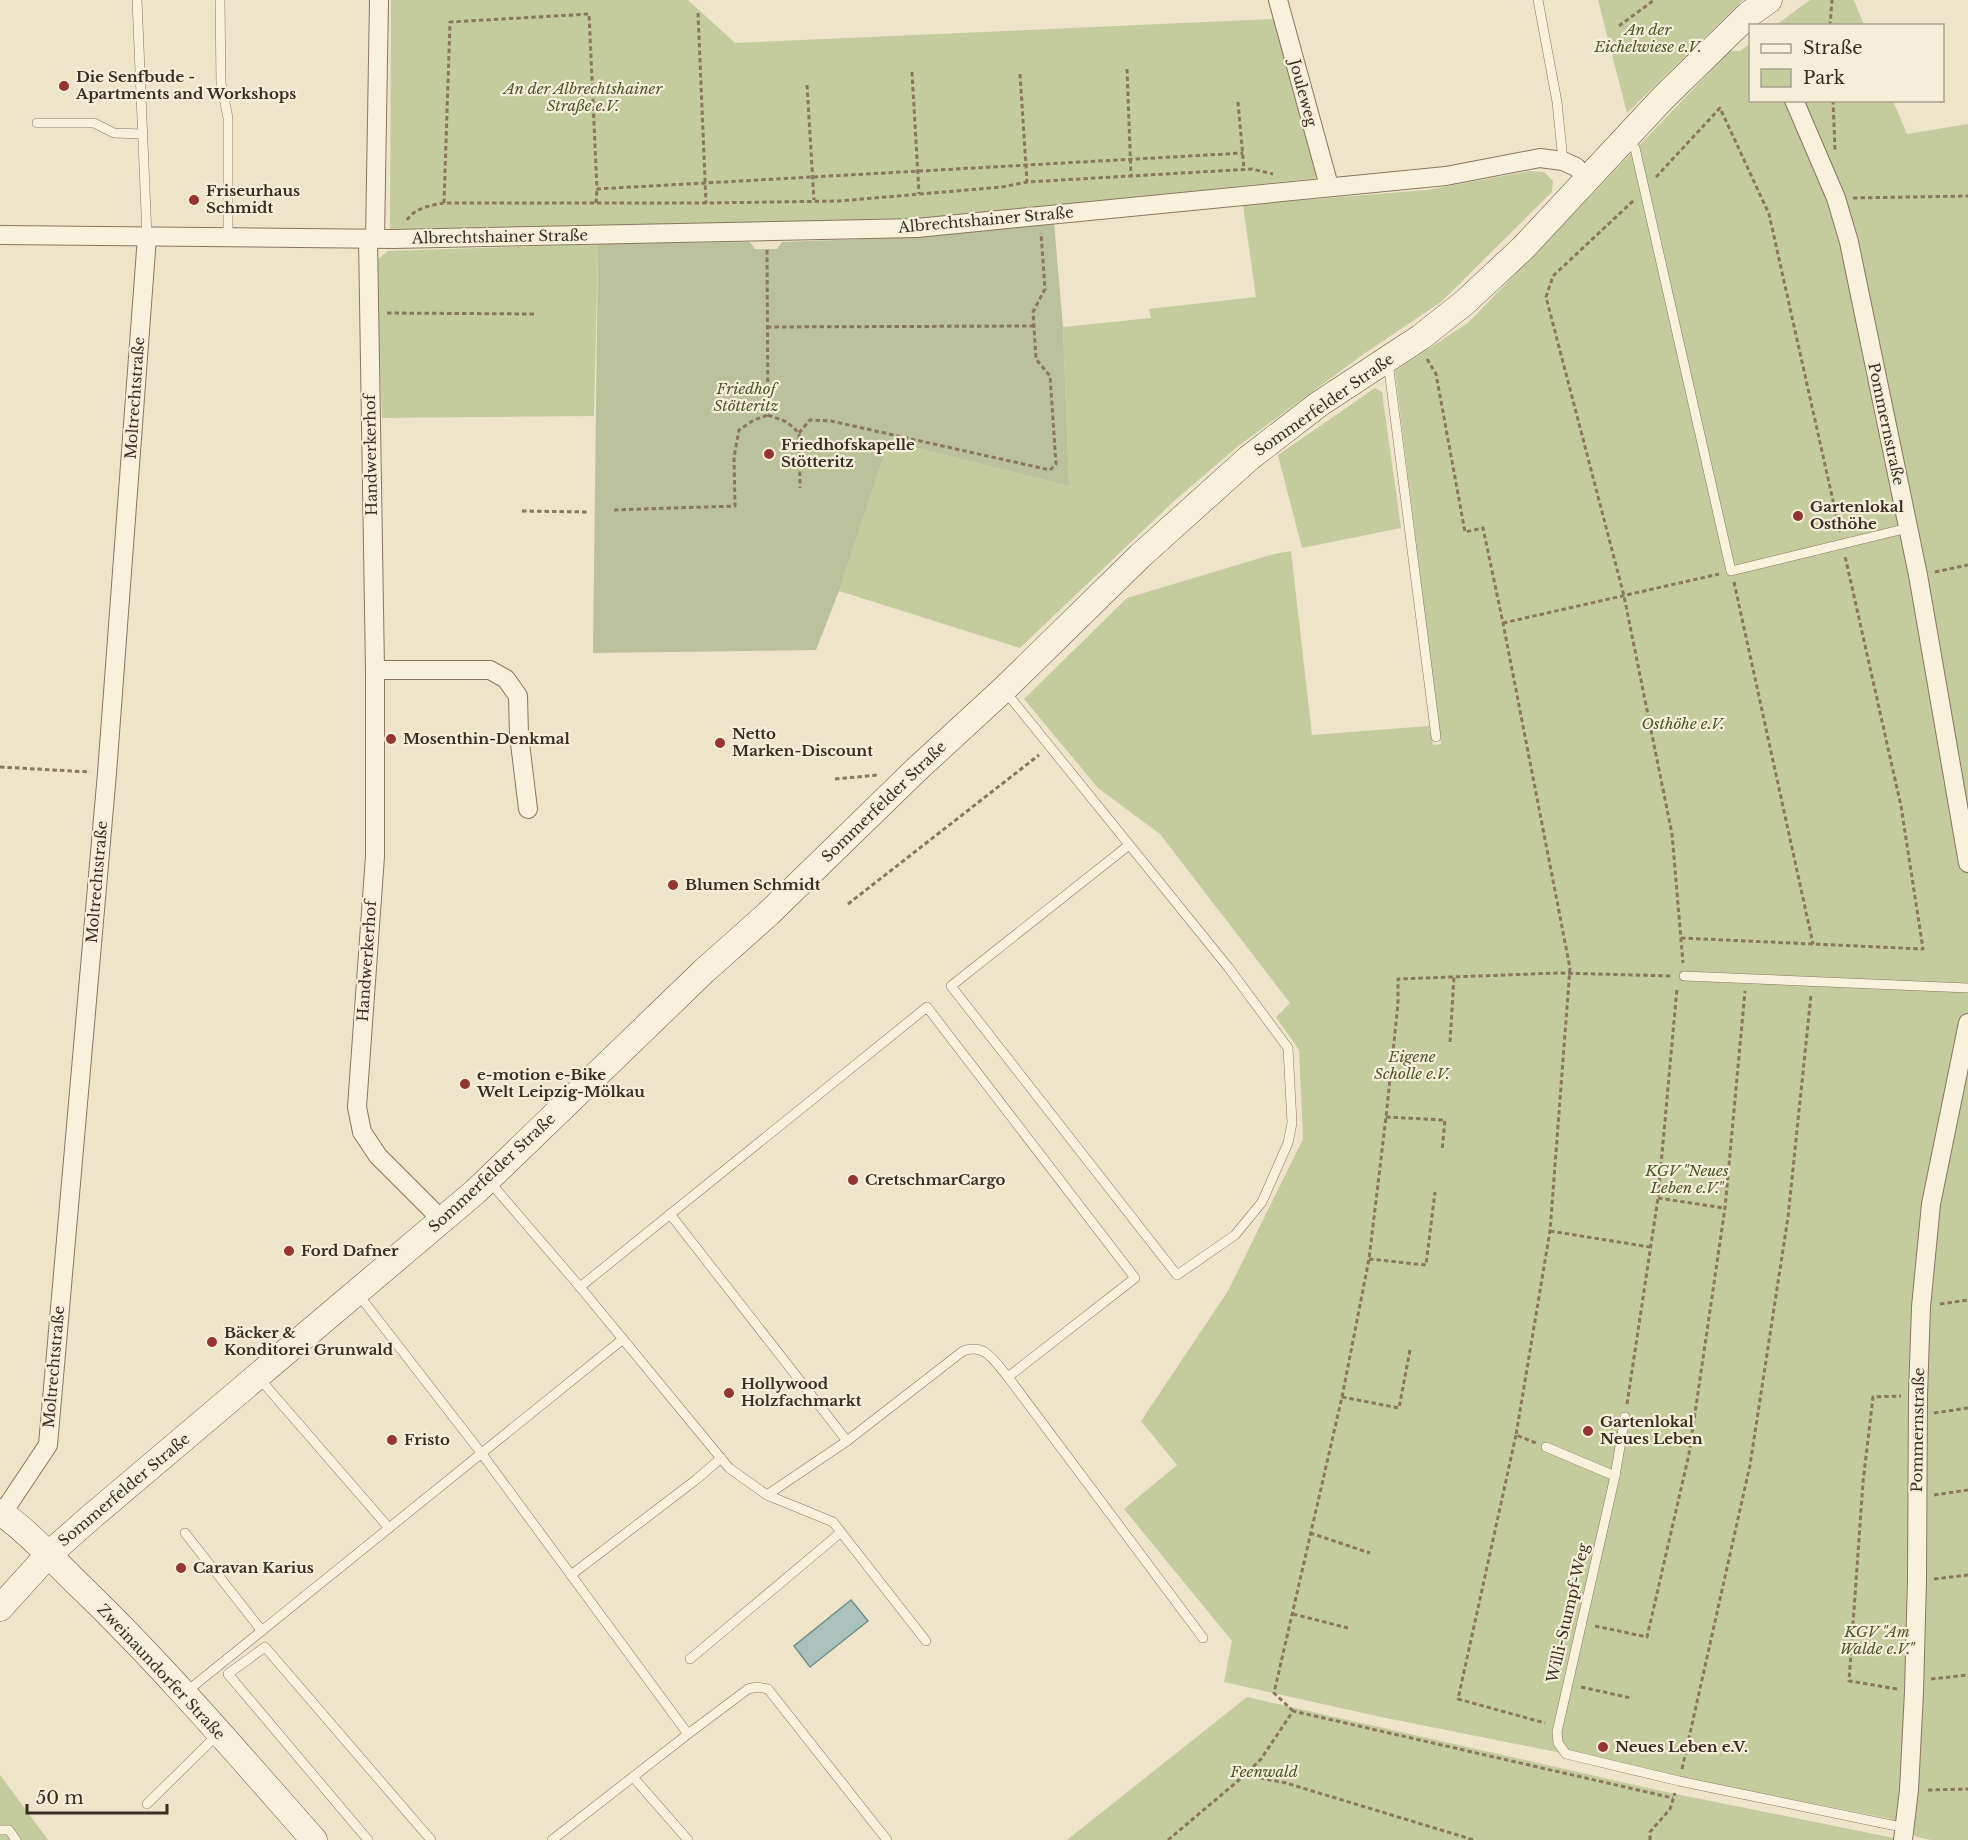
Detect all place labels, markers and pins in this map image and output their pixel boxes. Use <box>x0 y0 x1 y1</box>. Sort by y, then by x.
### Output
place label: Die Senfbude - Apartments and Workshops <box>75 67 296 103</box>
marker: Die Senfbude - Apartments and Workshops <box>57 79 71 93</box>
place label: Friseurhaus Schmidt <box>206 181 300 217</box>
marker: Friseurhaus Schmidt <box>187 193 201 207</box>
place label: Friedhofskapelle Stötteritz <box>781 435 915 471</box>
marker: Friedhofskapelle Stötteritz <box>762 447 776 461</box>
place label: Gartenlokal Osthöhe <box>1810 497 1904 533</box>
marker: Gartenlokal Osthöhe <box>1791 509 1805 523</box>
place label: Netto Marken-Discount <box>732 724 873 760</box>
place label: Mosenthin-Denkmal <box>403 729 570 748</box>
marker: Mosenthin-Denkmal <box>384 732 398 746</box>
marker: Netto Marken-Discount <box>713 736 727 750</box>
place label: Blumen Schmidt <box>685 875 821 894</box>
marker: Blumen Schmidt <box>666 878 680 892</box>
place label: e-motion e-Bike Welt Leipzig-Mölkau <box>476 1065 645 1101</box>
marker: e-motion e-Bike Welt Leipzig-Mölkau <box>458 1077 472 1091</box>
place label: CretschmarCargo <box>865 1170 1006 1189</box>
marker: CretschmarCargo <box>846 1173 860 1187</box>
place label: Ford Dafner <box>301 1241 399 1260</box>
marker: Ford Dafner <box>282 1244 296 1258</box>
place label: Bäcker & Konditorei Grunwald <box>224 1323 394 1359</box>
marker: Bäcker & Konditorei Grunwald <box>205 1335 219 1349</box>
place label: Hollywood Holzfachmarkt <box>741 1374 862 1410</box>
marker: Hollywood Holzfachmarkt <box>722 1386 736 1400</box>
place label: Gartenlokal Neues Leben <box>1600 1412 1703 1448</box>
marker: Gartenlokal Neues Leben <box>1581 1424 1595 1438</box>
place label: Fristo <box>404 1430 450 1449</box>
marker: Fristo <box>385 1433 399 1447</box>
place label: Caravan Karius <box>193 1558 314 1577</box>
marker: Caravan Karius <box>174 1561 188 1575</box>
place label: Neues Leben e.V. <box>1615 1737 1748 1756</box>
marker: Neues Leben e.V. <box>1596 1740 1610 1754</box>

